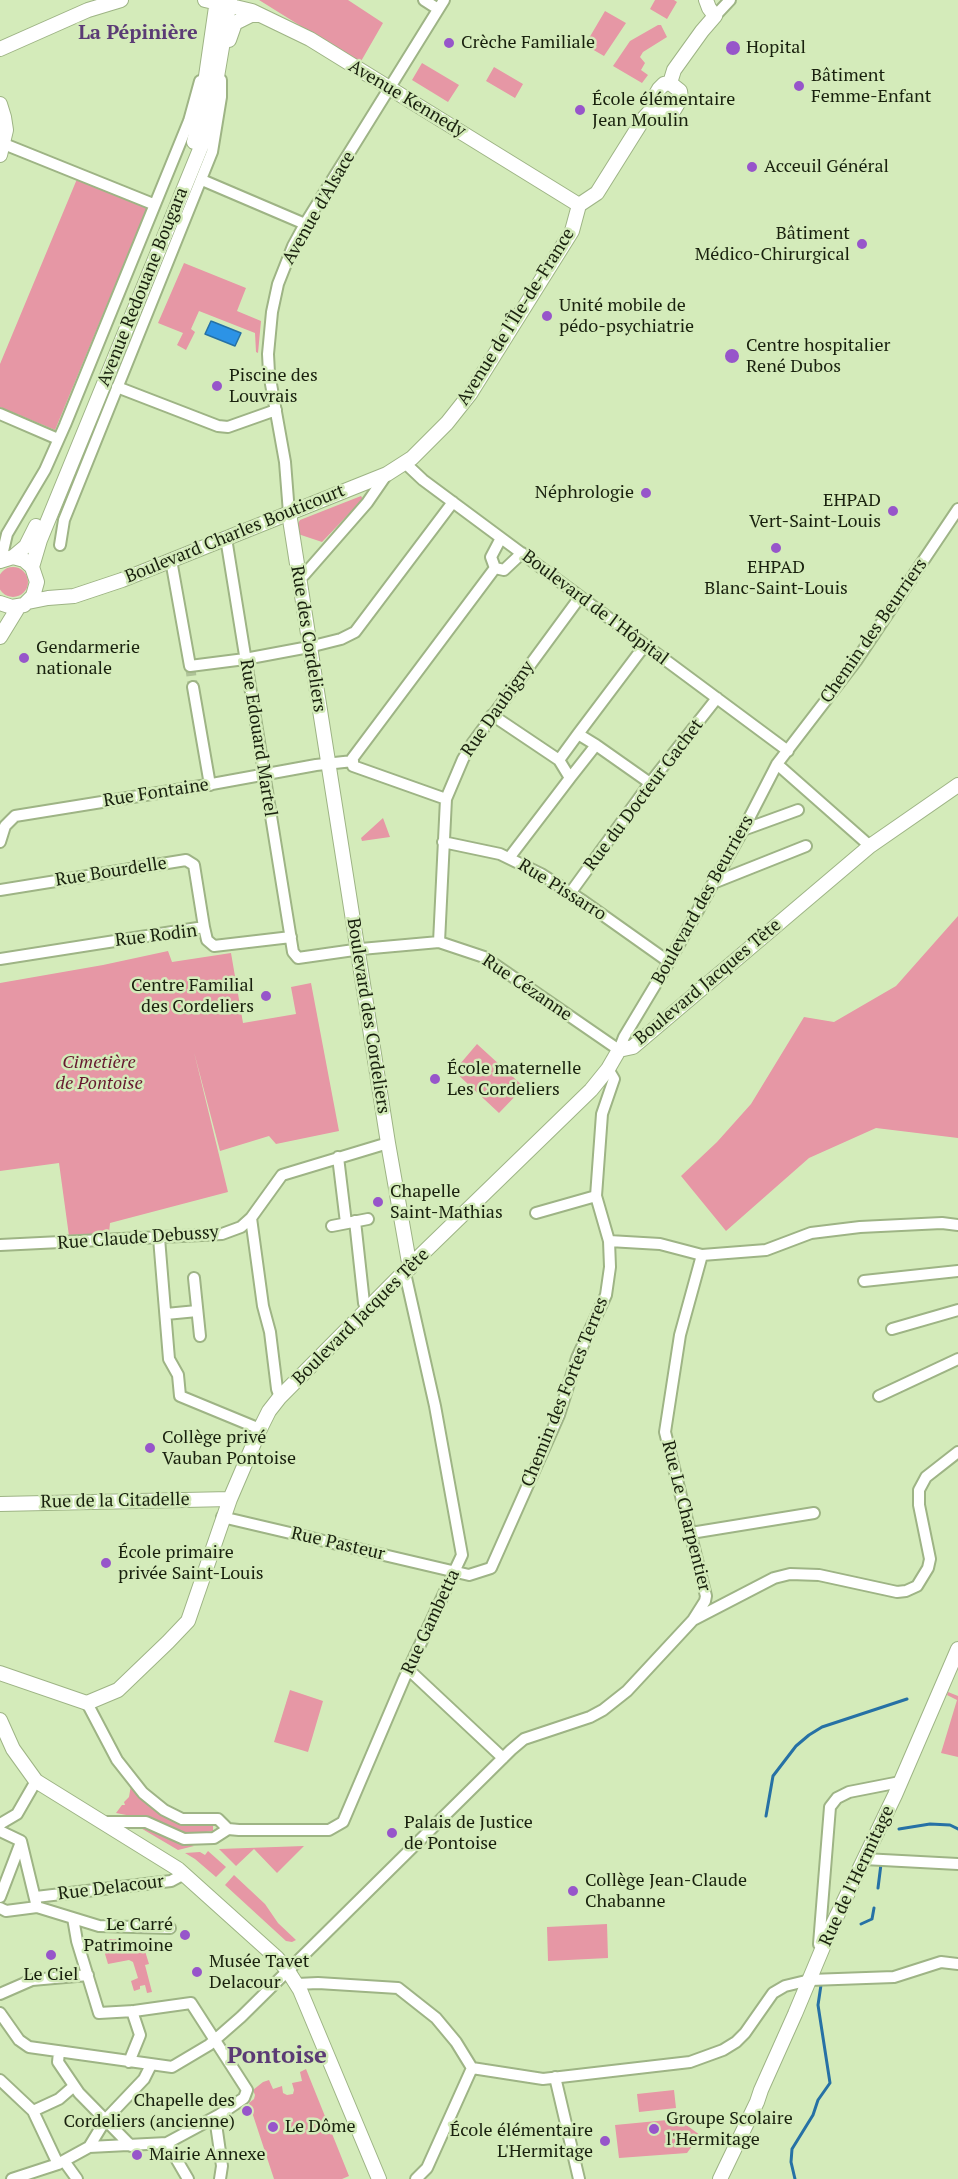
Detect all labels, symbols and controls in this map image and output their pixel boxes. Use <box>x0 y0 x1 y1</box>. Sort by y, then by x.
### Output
district label: La Pépinière <box>78 21 198 45</box>
place label: Crèche Familiale <box>461 32 595 54</box>
marker: Crèche Familiale <box>442 36 456 50</box>
place label: Hopital <box>746 37 806 59</box>
marker: Hopital <box>724 39 742 57</box>
street label: Avenue Kennedy <box>345 56 469 142</box>
place label: Bâtiment Femme-Enfant <box>811 65 931 107</box>
marker: Bâtiment Femme-Enfant <box>792 79 806 93</box>
place label: École élémentaire Jean Moulin <box>592 89 735 132</box>
marker: École élémentaire Jean Moulin <box>573 103 587 117</box>
street label: Avenue d'Alsace <box>278 148 360 268</box>
place label: Acceuil Général <box>764 156 889 178</box>
marker: Acceuil Général <box>745 160 759 174</box>
street label: Avenue Redouane Bougara <box>93 184 193 390</box>
place label: Bâtiment Médico-Chirurgical <box>695 223 850 266</box>
street label: Avenue de l'Île-de-France <box>453 224 579 410</box>
marker: Bâtiment Médico-Chirurgical <box>855 237 869 251</box>
place label: Unité mobile de pédo-psychiatrie <box>559 295 694 338</box>
marker: Unité mobile de pédo-psychiatrie <box>540 309 554 323</box>
place label: Centre hospitalier René Dubos <box>746 335 890 378</box>
marker: Centre hospitalier René Dubos <box>723 347 741 365</box>
place label: Piscine des Louvrais <box>229 365 318 407</box>
marker: Piscine des Louvrais <box>210 379 224 393</box>
street label: Boulevard Charles Bouticourt <box>122 480 348 588</box>
place label: Néphrologie <box>535 482 634 504</box>
marker: Néphrologie <box>639 486 653 500</box>
place label: EHPAD Vert-Saint-Louis <box>749 490 881 532</box>
marker: EHPAD Vert-Saint-Louis <box>886 504 900 518</box>
marker: EHPAD Blanc-Saint-Louis <box>769 541 783 555</box>
street label: Boulevard de l'Hôpital <box>518 546 672 670</box>
street label: Chemin des Beurriers <box>816 554 932 708</box>
place label: EHPAD Blanc-Saint-Louis <box>704 557 848 600</box>
street label: Rue des Cordeliers <box>286 564 330 714</box>
place label: Gendarmerie nationale <box>36 637 140 680</box>
marker: Gendarmerie nationale <box>17 651 31 665</box>
street label: Rue Daubigny <box>457 657 539 761</box>
street label: Rue Edouard Martel <box>235 658 281 818</box>
street label: Rue du Docteur Gachet <box>580 715 708 875</box>
street label: Rue Fontaine <box>102 774 210 812</box>
street label: Boulevard des Beurriers <box>648 812 758 988</box>
street label: Rue Bourdelle <box>54 853 168 891</box>
street label: Rue Pissarro <box>514 854 610 926</box>
street label: Boulevard Jacques Tête <box>630 914 786 1050</box>
street label: Boulevard des Cordeliers <box>342 917 394 1115</box>
street label: Rue Rodin <box>114 920 198 952</box>
street label: Rue Cézanne <box>478 950 576 1026</box>
place label: Centre Familial des Cordeliers <box>131 975 254 1018</box>
marker: Centre Familial des Cordeliers <box>259 989 273 1003</box>
park label: Cimetière de Pontoise <box>55 1052 143 1094</box>
place label: École maternelle Les Cordeliers <box>447 1058 581 1100</box>
marker: École maternelle Les Cordeliers <box>428 1072 442 1086</box>
place label: Chapelle Saint-Mathias <box>390 1181 503 1224</box>
marker: Chapelle Saint-Mathias <box>371 1195 385 1209</box>
street label: Rue Claude Debussy <box>57 1222 219 1254</box>
street label: Boulevard Jacques Tête <box>288 1244 434 1390</box>
street label: Chemin des Fortes Terres <box>517 1294 613 1490</box>
place label: Collège privé Vauban Pontoise <box>162 1427 296 1470</box>
street label: Rue Le Charpentier <box>657 1438 715 1594</box>
marker: Collège privé Vauban Pontoise <box>143 1441 157 1455</box>
street label: Rue de la Citadelle <box>40 1489 190 1513</box>
street label: Rue Pasteur <box>289 1523 387 1565</box>
place label: École primaire privée Saint-Louis <box>118 1542 264 1584</box>
marker: École primaire privée Saint-Louis <box>99 1556 113 1570</box>
street label: Rue Gambetta <box>397 1566 465 1678</box>
street label: Rue de l'Hermitage <box>815 1802 899 1950</box>
place label: Palais de Justice de Pontoise <box>404 1812 533 1854</box>
marker: Palais de Justice de Pontoise <box>385 1826 399 1840</box>
place label: Collège Jean-Claude Chabanne <box>585 1870 747 1912</box>
street label: Rue Delacour <box>57 1871 165 1905</box>
marker: Collège Jean-Claude Chabanne <box>566 1884 580 1898</box>
place label: Le Carré Patrimoine <box>84 1914 173 1956</box>
marker: Le Carré Patrimoine <box>178 1928 192 1942</box>
marker: Le Ciel <box>44 1948 58 1962</box>
place label: Musée Tavet Delacour <box>209 1951 309 1994</box>
place label: Le Ciel <box>24 1964 78 1986</box>
marker: Musée Tavet Delacour <box>190 1965 204 1979</box>
district label: Pontoise <box>227 2042 327 2070</box>
place label: Chapelle des Cordeliers (ancienne) <box>64 2090 235 2132</box>
marker: Chapelle des Cordeliers (ancienne) <box>240 2104 254 2118</box>
place label: Groupe Scolaire l'Hermitage <box>666 2108 793 2150</box>
place label: Le Dôme <box>285 2116 356 2138</box>
marker: Le Dôme <box>266 2120 280 2134</box>
place label: École élémentaire L'Hermitage <box>450 2120 593 2162</box>
marker: Groupe Scolaire l'Hermitage <box>647 2122 661 2136</box>
marker: École élémentaire L'Hermitage <box>598 2134 612 2148</box>
place label: Mairie Annexe <box>149 2144 265 2166</box>
marker: Mairie Annexe <box>130 2148 144 2162</box>

